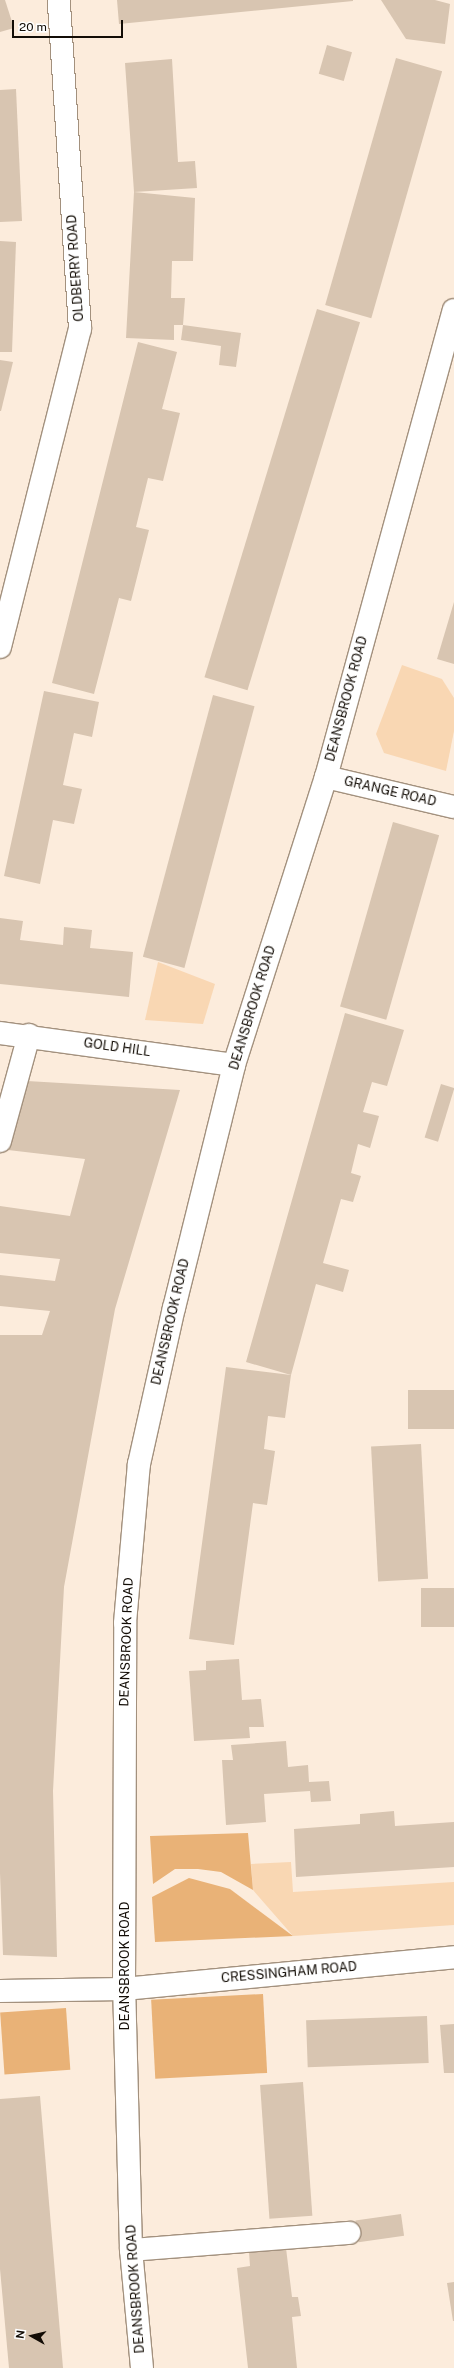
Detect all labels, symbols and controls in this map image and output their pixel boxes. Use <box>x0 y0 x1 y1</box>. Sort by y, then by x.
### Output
scale bar <box>14 12 125 38</box>
text: 20 m <box>19 20 47 34</box>
street label: OLDBERRY ROAD <box>64 214 88 322</box>
street label: DEANSBROOK ROAD <box>323 635 371 763</box>
street label: GRANGE ROAD <box>342 774 438 810</box>
street label: DEANSBROOK ROAD <box>227 944 279 1072</box>
street label: GOLD HILL <box>83 1036 151 1060</box>
street label: DEANSBROOK ROAD <box>149 1257 193 1387</box>
street label: DEANSBROOK ROAD <box>117 1577 137 1707</box>
street label: DEANSBROOK ROAD <box>117 1901 133 2031</box>
street label: CRESSINGHAM ROAD <box>220 1959 358 1987</box>
street label: DEANSBROOK ROAD <box>124 2224 148 2354</box>
north arrow <box>12 2316 52 2356</box>
text: N <box>14 2329 27 2339</box>

